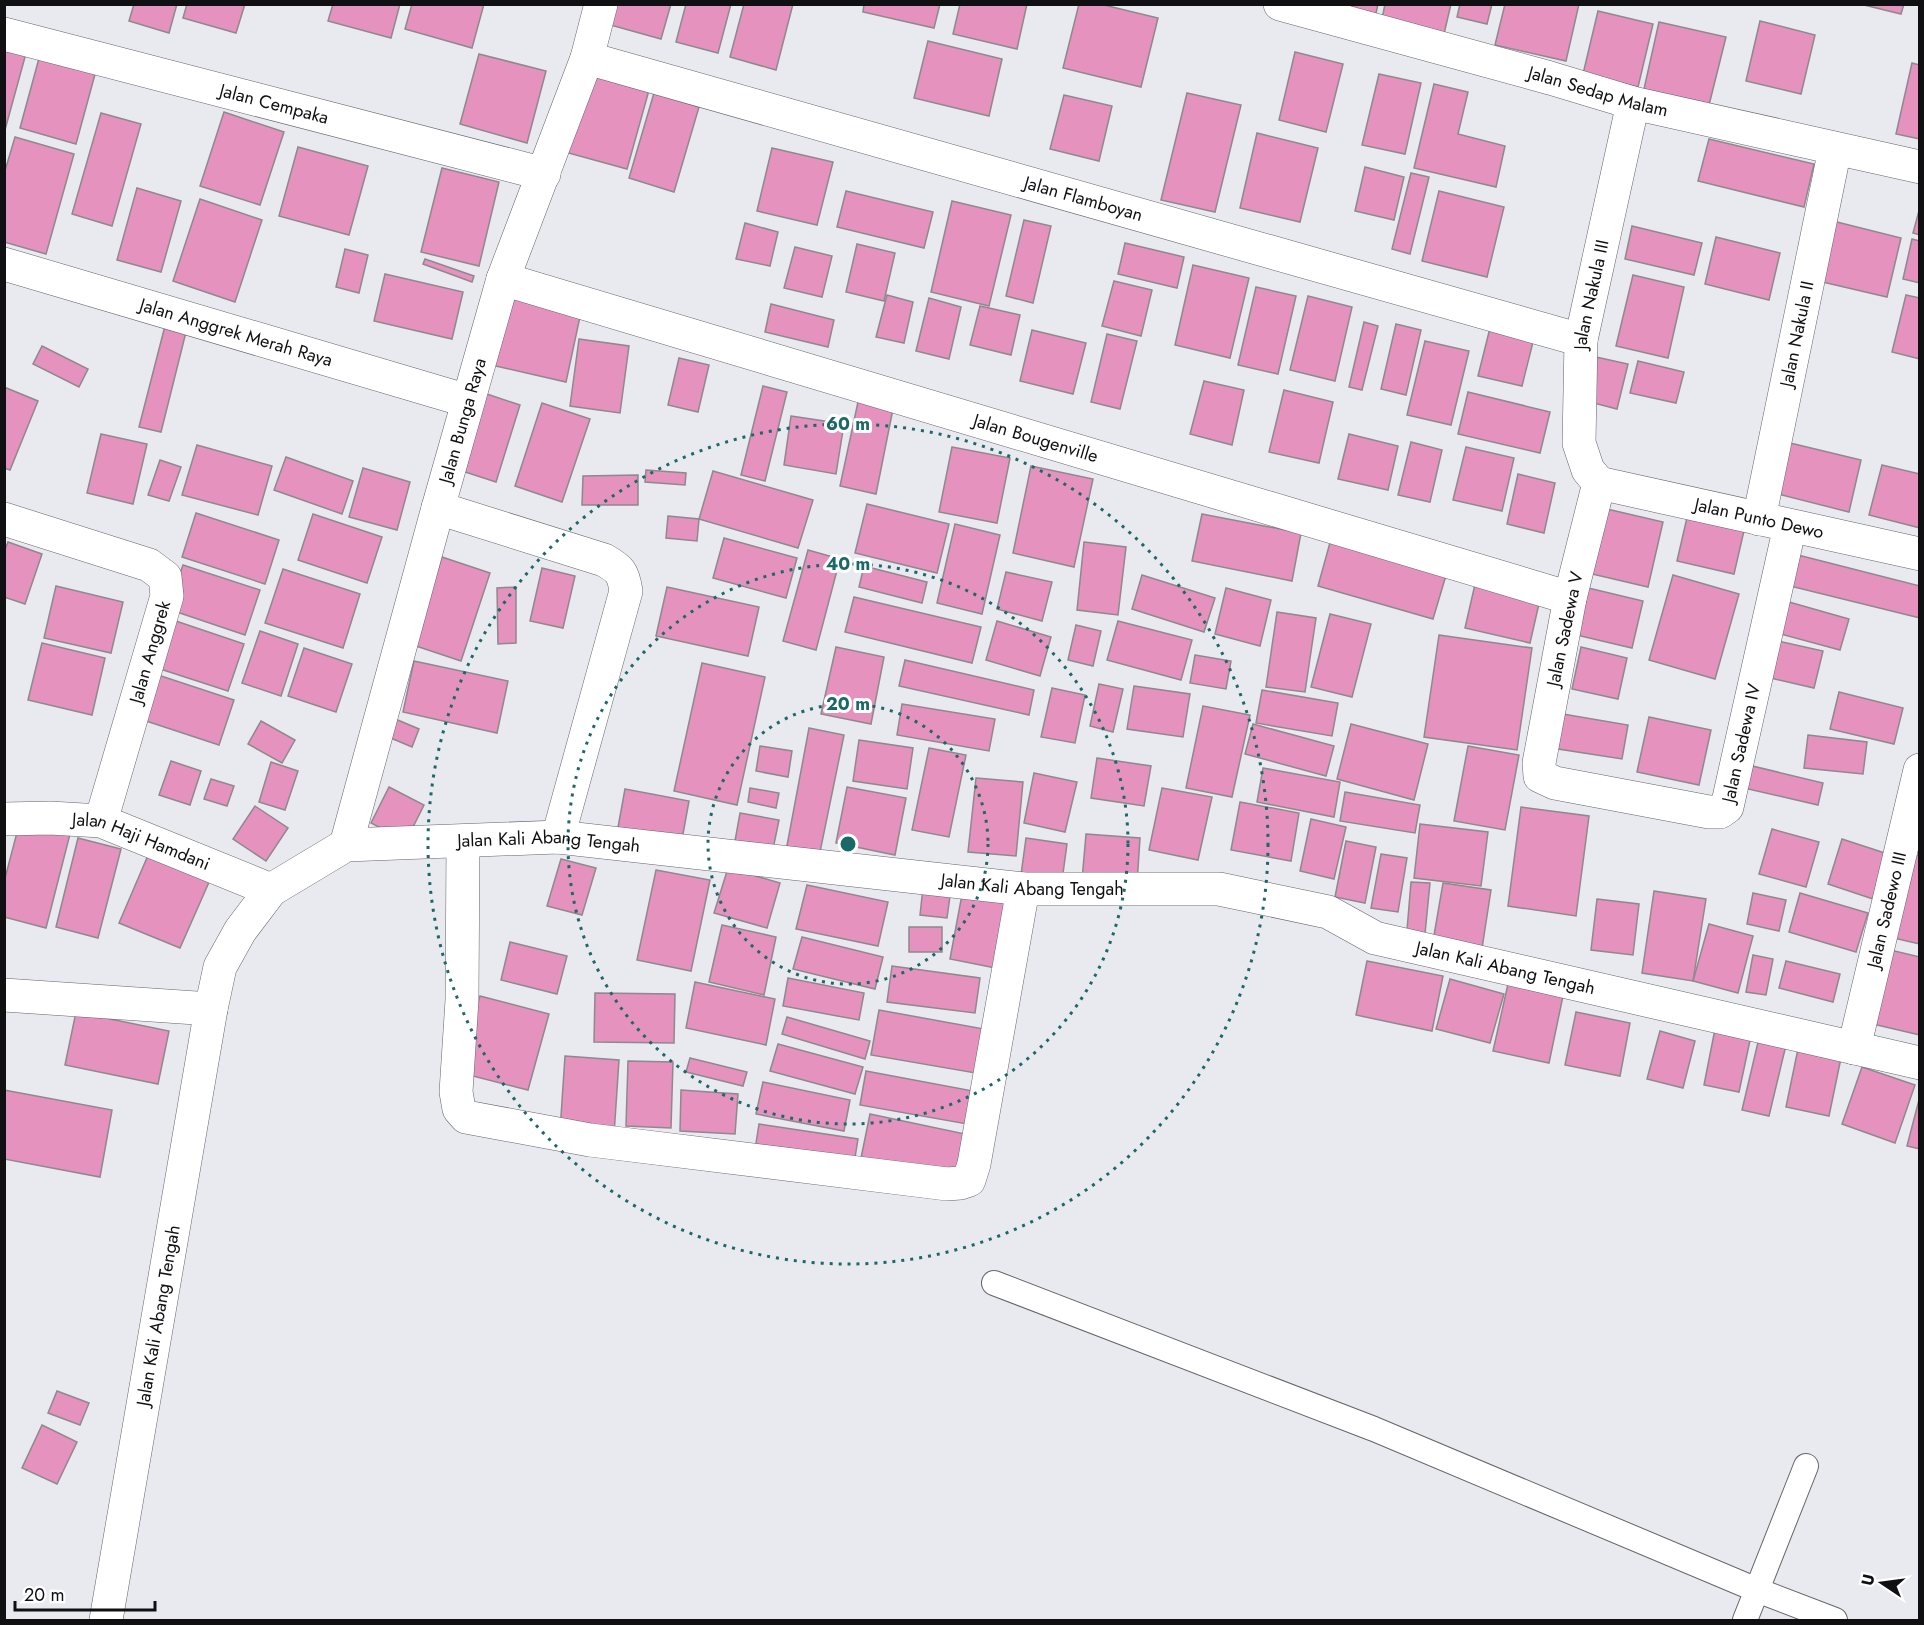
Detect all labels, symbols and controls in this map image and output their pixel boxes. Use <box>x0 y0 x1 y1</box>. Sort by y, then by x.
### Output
street label: Jalan Sedap Malam <box>1523 59 1671 123</box>
street label: Jalan Cempaka <box>215 77 331 131</box>
street label: Jalan Flamboyan <box>1019 169 1146 228</box>
street label: Jalan Nakula III <box>1568 237 1616 352</box>
street label: Jalan Nakula II <box>1773 279 1821 391</box>
street label: Jalan Anggrek Merah Raya <box>135 291 336 373</box>
street label: Jalan Bunga Raya <box>432 355 493 488</box>
street label: Jalan Bougenville <box>968 407 1101 469</box>
text: 60 m <box>826 411 870 437</box>
street label: Jalan Punto Dewo <box>1690 491 1826 545</box>
text: 40 m <box>826 551 870 577</box>
street label: Jalan Sadewa V <box>1540 569 1590 691</box>
street label: Jalan Anggrek <box>122 598 177 708</box>
street label: Jalan Sadewa IV <box>1715 681 1767 807</box>
text: 20 m <box>826 691 870 717</box>
street label: Jalan Haji Hamdani <box>69 806 214 877</box>
street label: Jalan Kali Abang Tengah <box>455 824 642 859</box>
centre of rings <box>838 834 858 854</box>
street label: Jalan Sadewo III <box>1860 849 1913 973</box>
street label: Jalan Kali Abang Tengah <box>937 867 1124 902</box>
street label: Jalan Kali Abang Tengah <box>1411 934 1598 1001</box>
street label: Jalan Kali Abang Tengah <box>130 1223 187 1410</box>
north arrow <box>1852 1553 1912 1613</box>
text: U <box>1855 1572 1880 1588</box>
scale bar <box>15 1574 154 1612</box>
text: 20 m <box>24 1582 64 1608</box>

